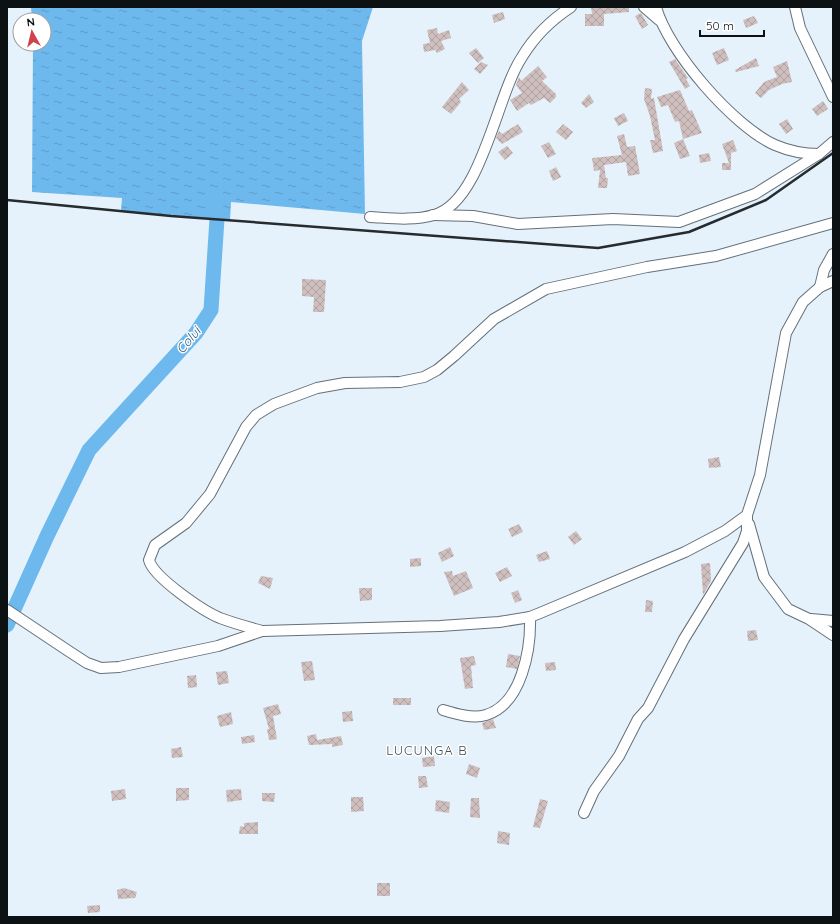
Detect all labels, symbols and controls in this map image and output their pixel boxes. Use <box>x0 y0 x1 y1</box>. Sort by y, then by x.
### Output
north arrow <box>12 12 52 52</box>
scale bar <box>700 12 764 38</box>
text: N <box>26 15 36 30</box>
text: 50 m <box>706 18 734 33</box>
water label: Colui <box>172 322 205 356</box>
district label: LUCUNGA B <box>386 742 468 758</box>

